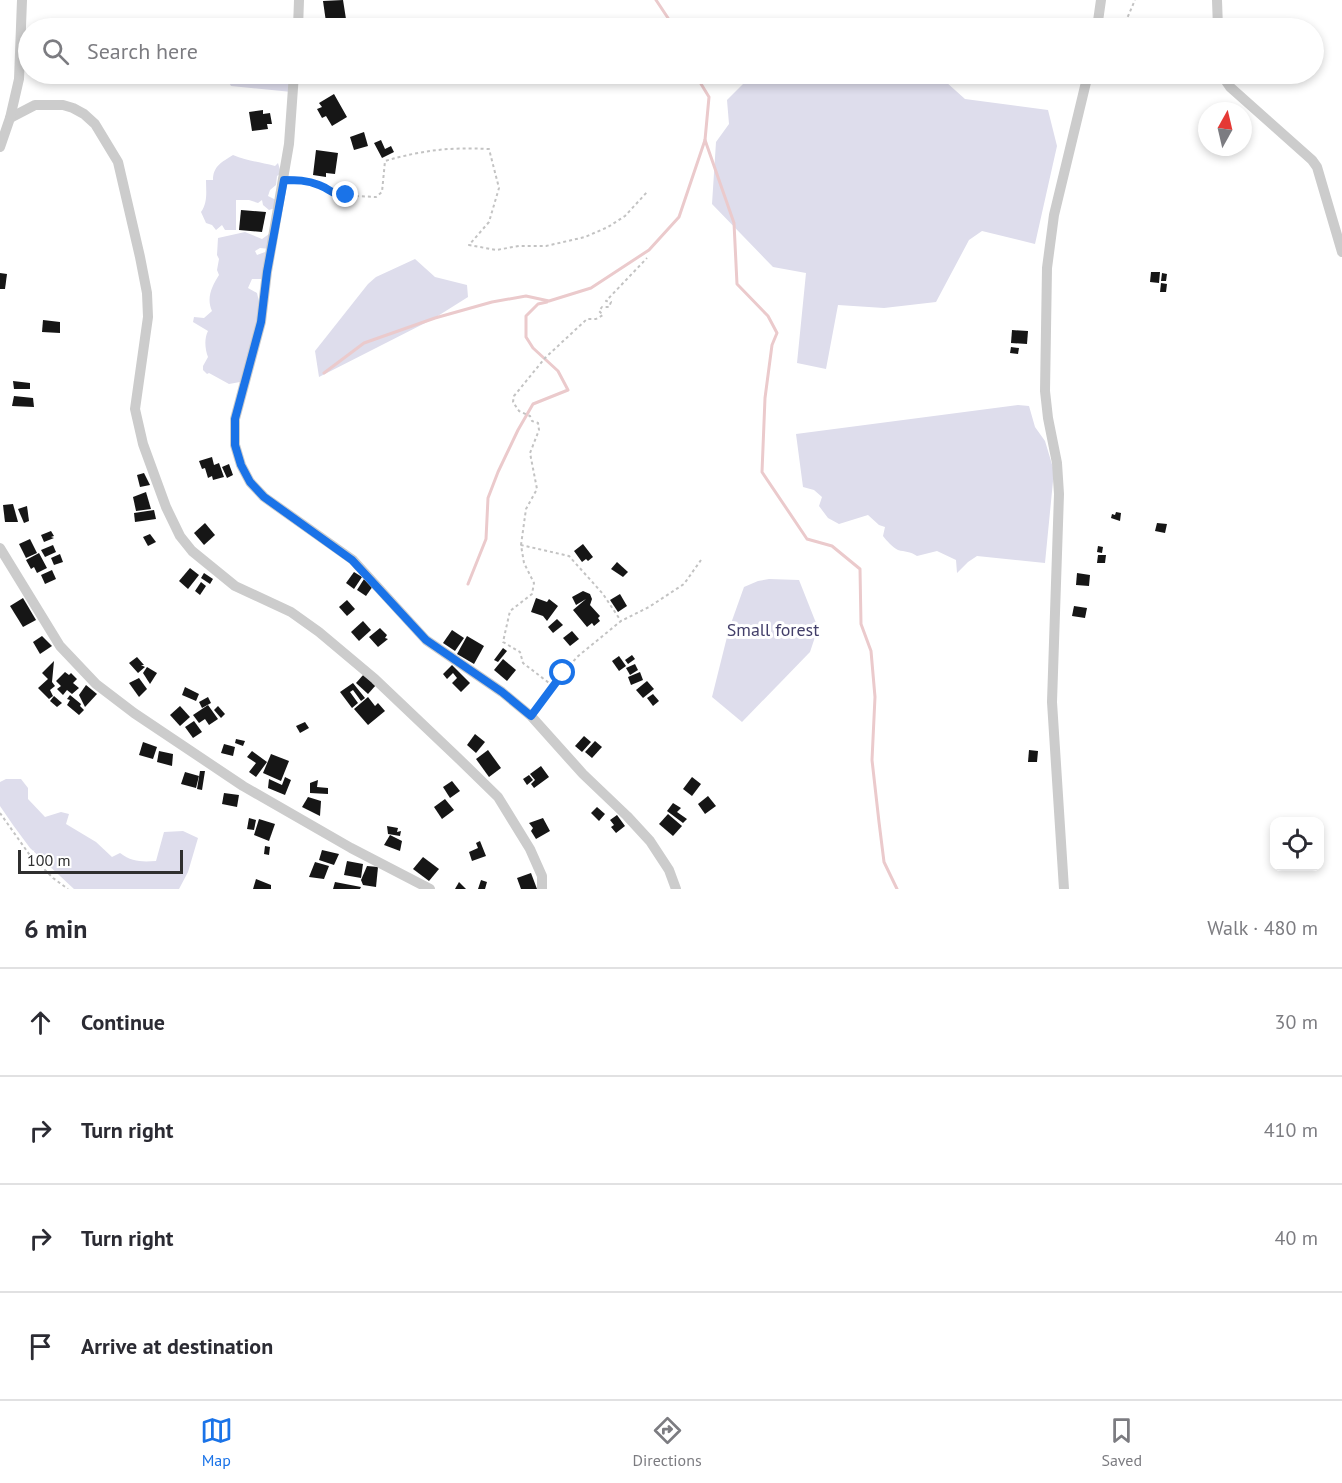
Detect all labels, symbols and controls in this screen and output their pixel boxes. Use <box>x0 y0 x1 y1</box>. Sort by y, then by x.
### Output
search box <box>18 18 1324 84</box>
icon: search <box>39 35 72 68</box>
text: Search here <box>87 37 198 65</box>
north arrow <box>1198 102 1252 156</box>
route end <box>332 181 358 207</box>
park label: Small forest <box>727 618 819 641</box>
route start <box>549 659 575 685</box>
map controls <box>1270 817 1324 871</box>
button: locate <box>1270 817 1324 871</box>
scale bar <box>18 847 183 874</box>
text: 100 m <box>27 850 70 870</box>
text: 6 min <box>24 912 87 945</box>
text: Walk · 480 m <box>1207 915 1318 941</box>
icon: ahead <box>24 1006 57 1039</box>
text: Continue <box>81 1008 165 1036</box>
text: 30 m <box>1275 1009 1318 1035</box>
icon: right <box>24 1114 57 1147</box>
text: Turn right <box>81 1116 173 1144</box>
text: 410 m <box>1264 1117 1318 1143</box>
icon: right <box>24 1222 57 1255</box>
text: Turn right <box>81 1224 173 1252</box>
text: 40 m <box>1275 1225 1318 1251</box>
icon: arrive <box>24 1330 57 1363</box>
text: Arrive at destination <box>81 1332 273 1360</box>
tab: Map <box>200 1414 233 1470</box>
tab: Directions <box>633 1414 702 1470</box>
tab: Saved <box>1101 1414 1142 1470</box>

